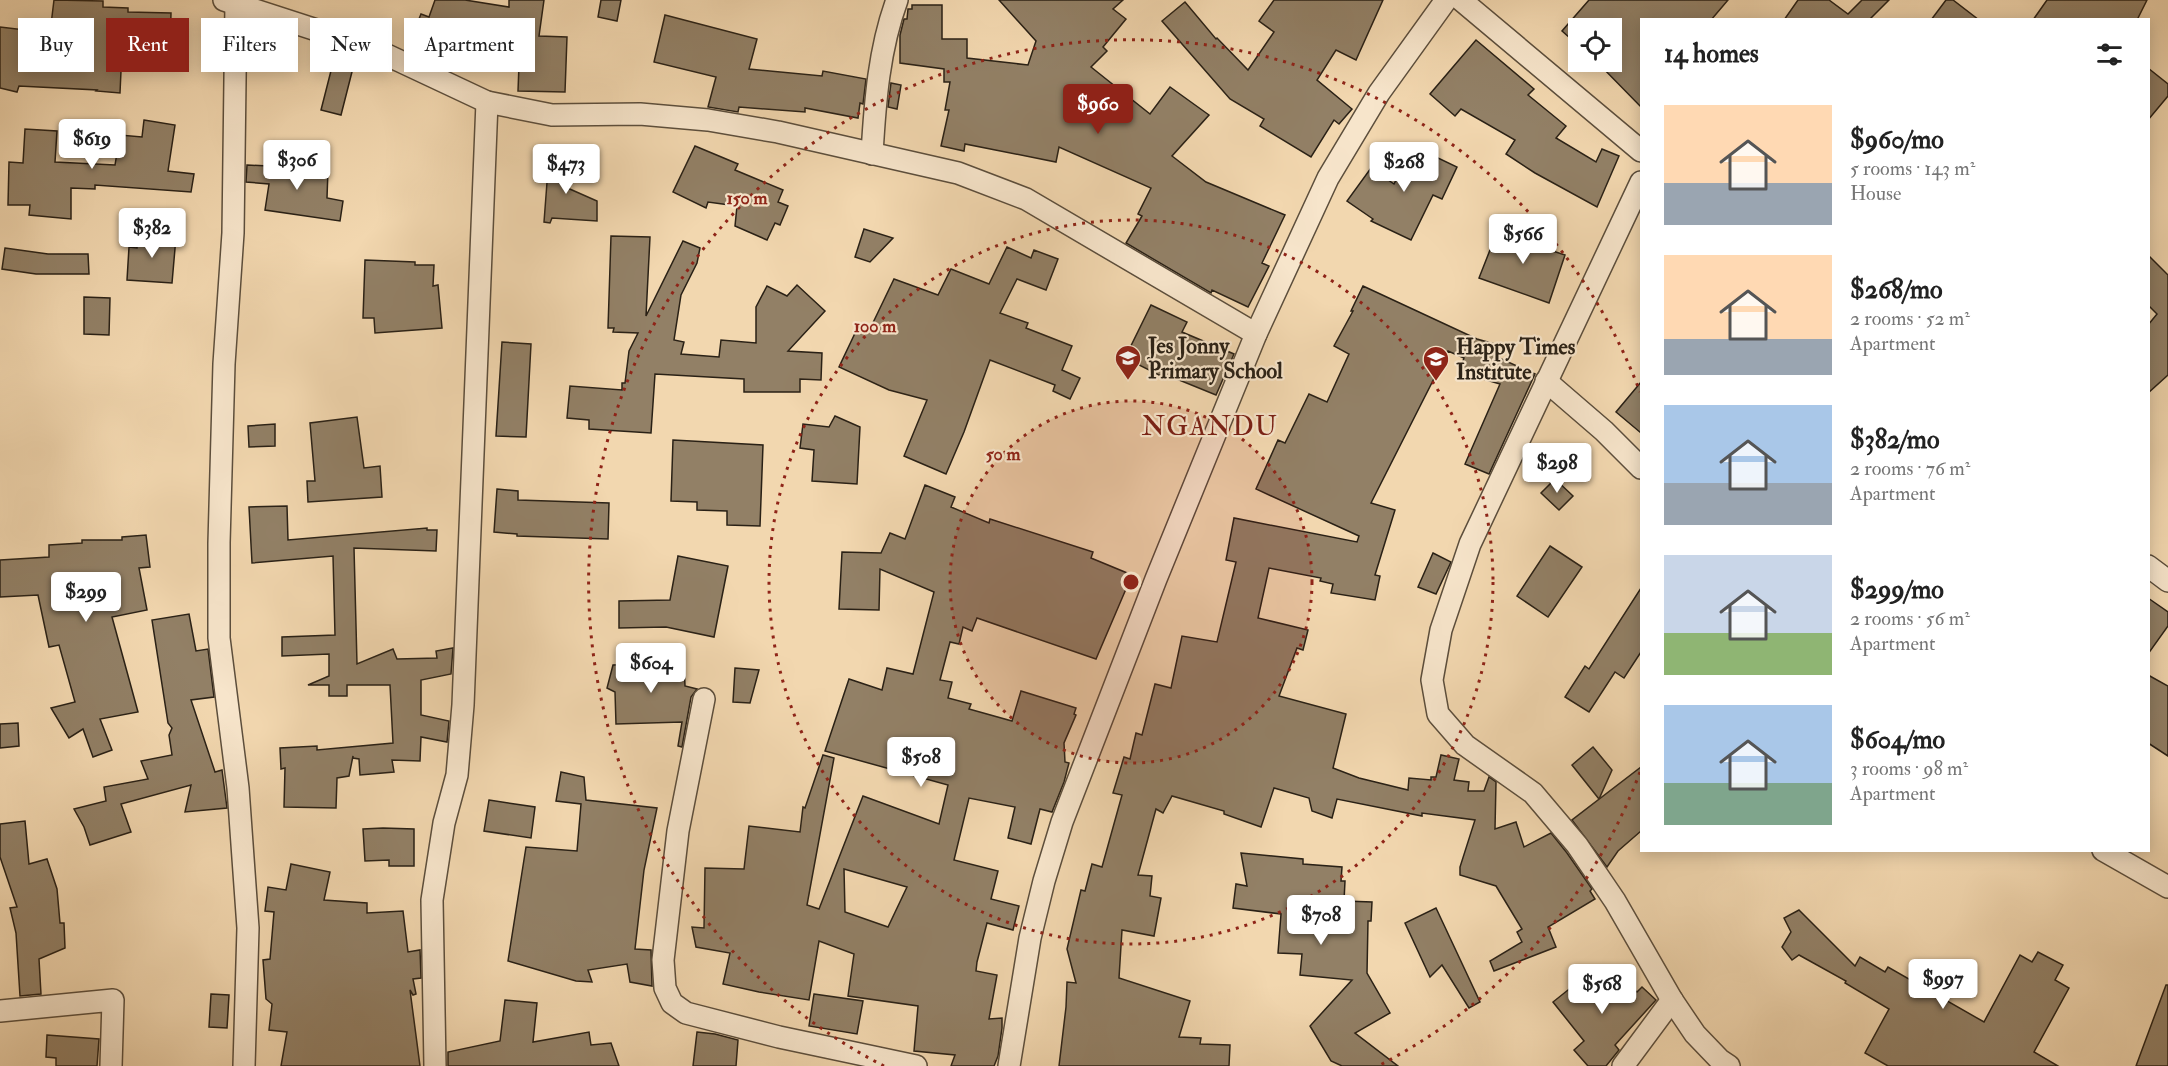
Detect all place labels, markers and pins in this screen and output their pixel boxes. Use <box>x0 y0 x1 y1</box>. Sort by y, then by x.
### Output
pin: $960 <box>1062 84 1134 135</box>
pin: $619 <box>56 119 128 170</box>
pin: $306 <box>261 140 333 191</box>
pin: $268 <box>1368 142 1440 193</box>
pin: $473 <box>530 144 602 195</box>
pin: $382 <box>116 208 188 259</box>
pin: $566 <box>1487 214 1559 265</box>
place label: Jes Jonny Primary School <box>1147 332 1283 386</box>
place label: Happy Times Institute <box>1456 333 1576 386</box>
school or university icon: Jes Jonny Primary School <box>1113 343 1143 381</box>
school or university icon: Happy Times Institute <box>1421 344 1451 382</box>
pin: $298 <box>1521 443 1593 494</box>
pin: $299 <box>50 572 122 623</box>
centre of rings <box>1121 572 1141 592</box>
pin: $604 <box>615 643 687 694</box>
pin: $508 <box>885 737 957 788</box>
pin: $708 <box>1285 895 1357 946</box>
pin: $997 <box>1907 959 1979 1010</box>
pin: $568 <box>1566 964 1638 1015</box>

